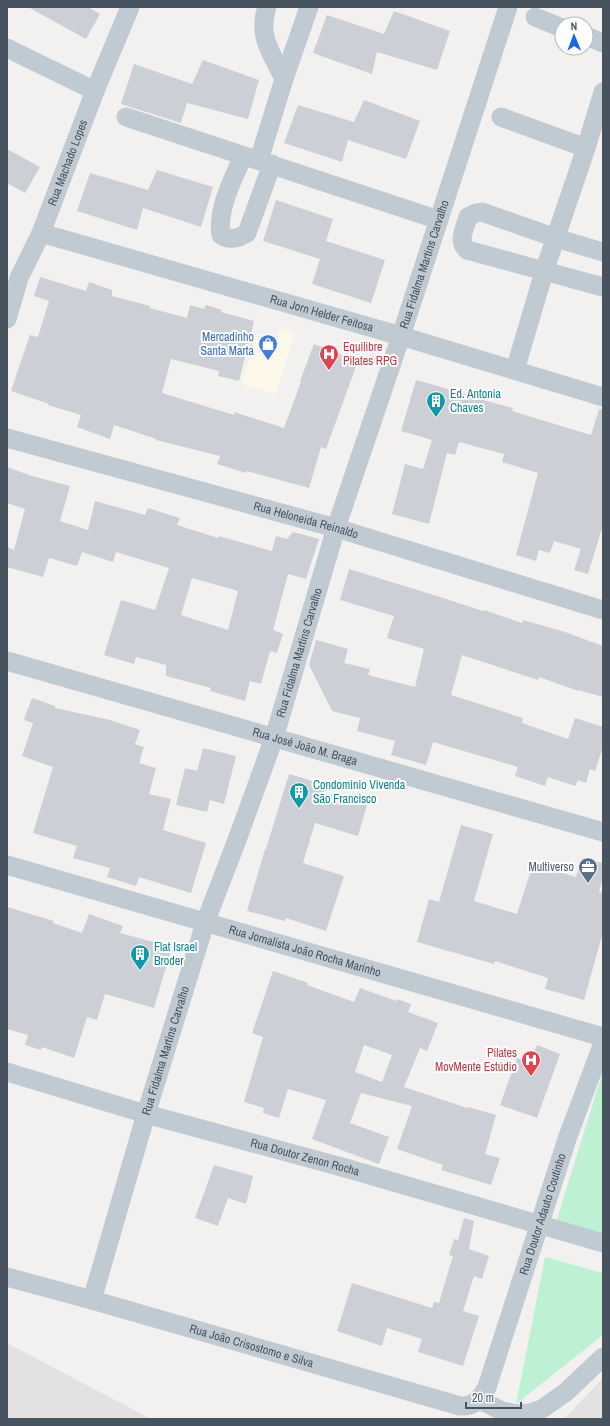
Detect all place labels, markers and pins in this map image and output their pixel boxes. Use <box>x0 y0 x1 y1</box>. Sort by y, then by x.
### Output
place label: Mercadinho Santa Marta <box>200 329 255 359</box>
shop icon: Mercadinho Santa Marta <box>257 333 279 361</box>
place label: Equilibre Pilates RPG <box>343 339 397 369</box>
hospital icon: Equilibre Pilates RPG <box>318 343 340 371</box>
place label: Ed. Antonia Chaves <box>450 386 501 416</box>
building icon: Ed. Antonia Chaves <box>425 390 447 418</box>
place label: Condominio Vivenda São Francisco <box>313 777 406 807</box>
building icon: Condominio Vivenda São Francisco <box>288 781 310 809</box>
office icon: Multiverso <box>577 856 599 884</box>
place label: Multiverso <box>529 859 574 875</box>
place label: Flat Israel Broder <box>154 939 197 969</box>
building icon: Flat Israel Broder <box>129 943 151 971</box>
place label: Pilates MovMente Estúdio <box>435 1045 517 1075</box>
hospital icon: Pilates MovMente Estúdio <box>520 1049 542 1077</box>

